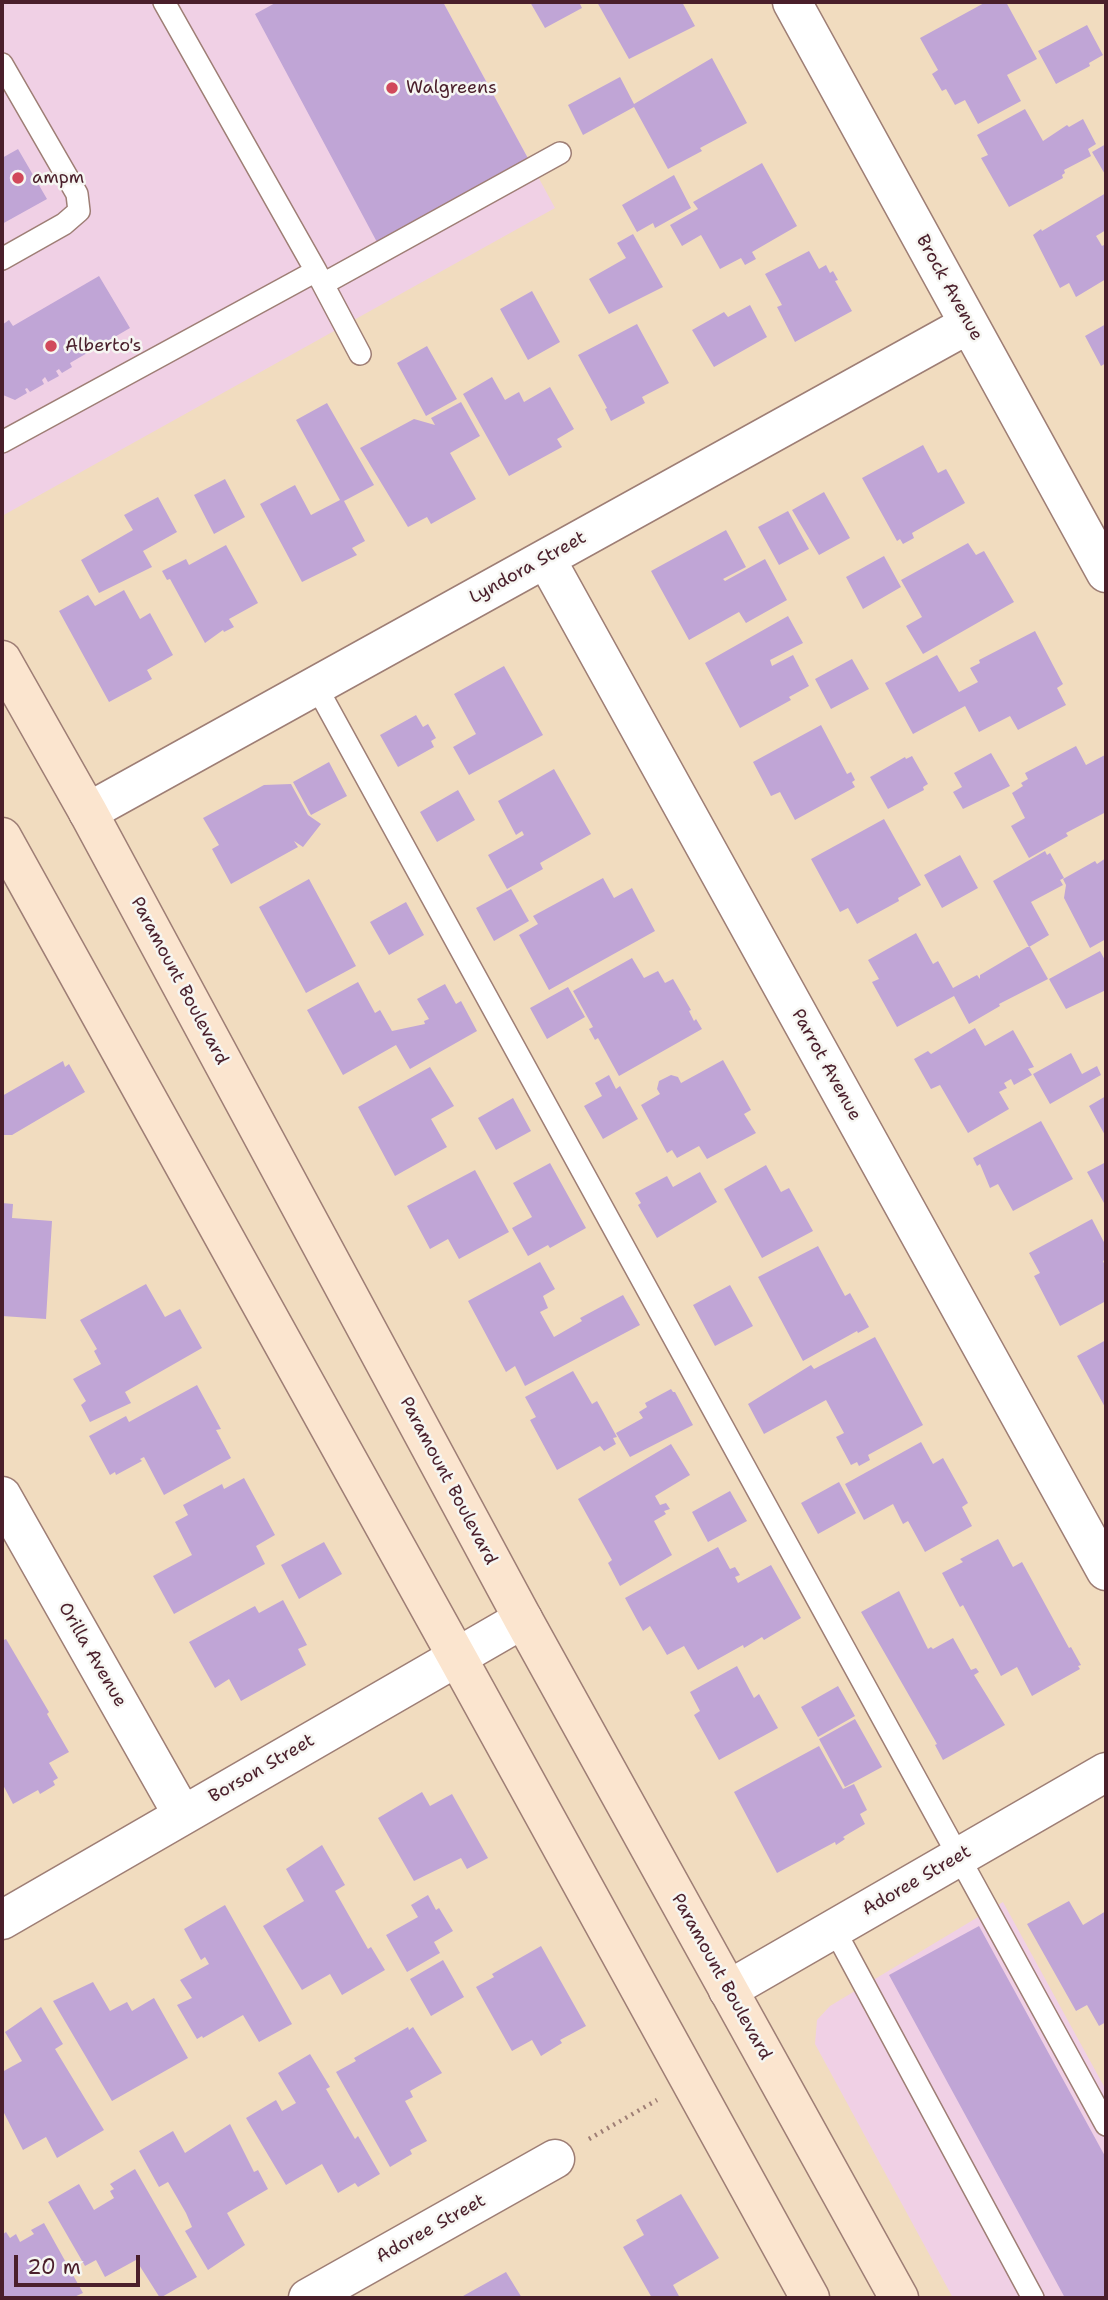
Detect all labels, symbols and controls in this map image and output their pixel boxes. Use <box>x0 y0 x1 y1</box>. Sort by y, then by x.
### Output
place label: Walgreens <box>406 77 497 99</box>
marker: Walgreens <box>384 80 400 96</box>
place label: ampm <box>32 167 84 189</box>
marker: ampm <box>10 170 26 186</box>
street label: Brock Avenue <box>911 231 987 345</box>
place label: Alberto's <box>65 335 142 357</box>
marker: Alberto's <box>43 338 59 354</box>
street label: Lyndora Street <box>466 527 590 609</box>
street label: Paramount Boulevard <box>126 893 232 1069</box>
street label: Parrot Avenue <box>786 1005 866 1125</box>
street label: Paramount Boulevard <box>395 1393 501 1569</box>
street label: Orilla Avenue <box>53 1599 131 1711</box>
street label: Borson Street <box>205 1730 319 1808</box>
street label: Adoree Street <box>859 1841 975 1921</box>
street label: Paramount Boulevard <box>666 1890 776 2064</box>
street label: Adoree Street <box>373 2190 489 2268</box>
scale bar <box>18 2240 144 2284</box>
text: 20 m <box>27 2253 81 2281</box>

